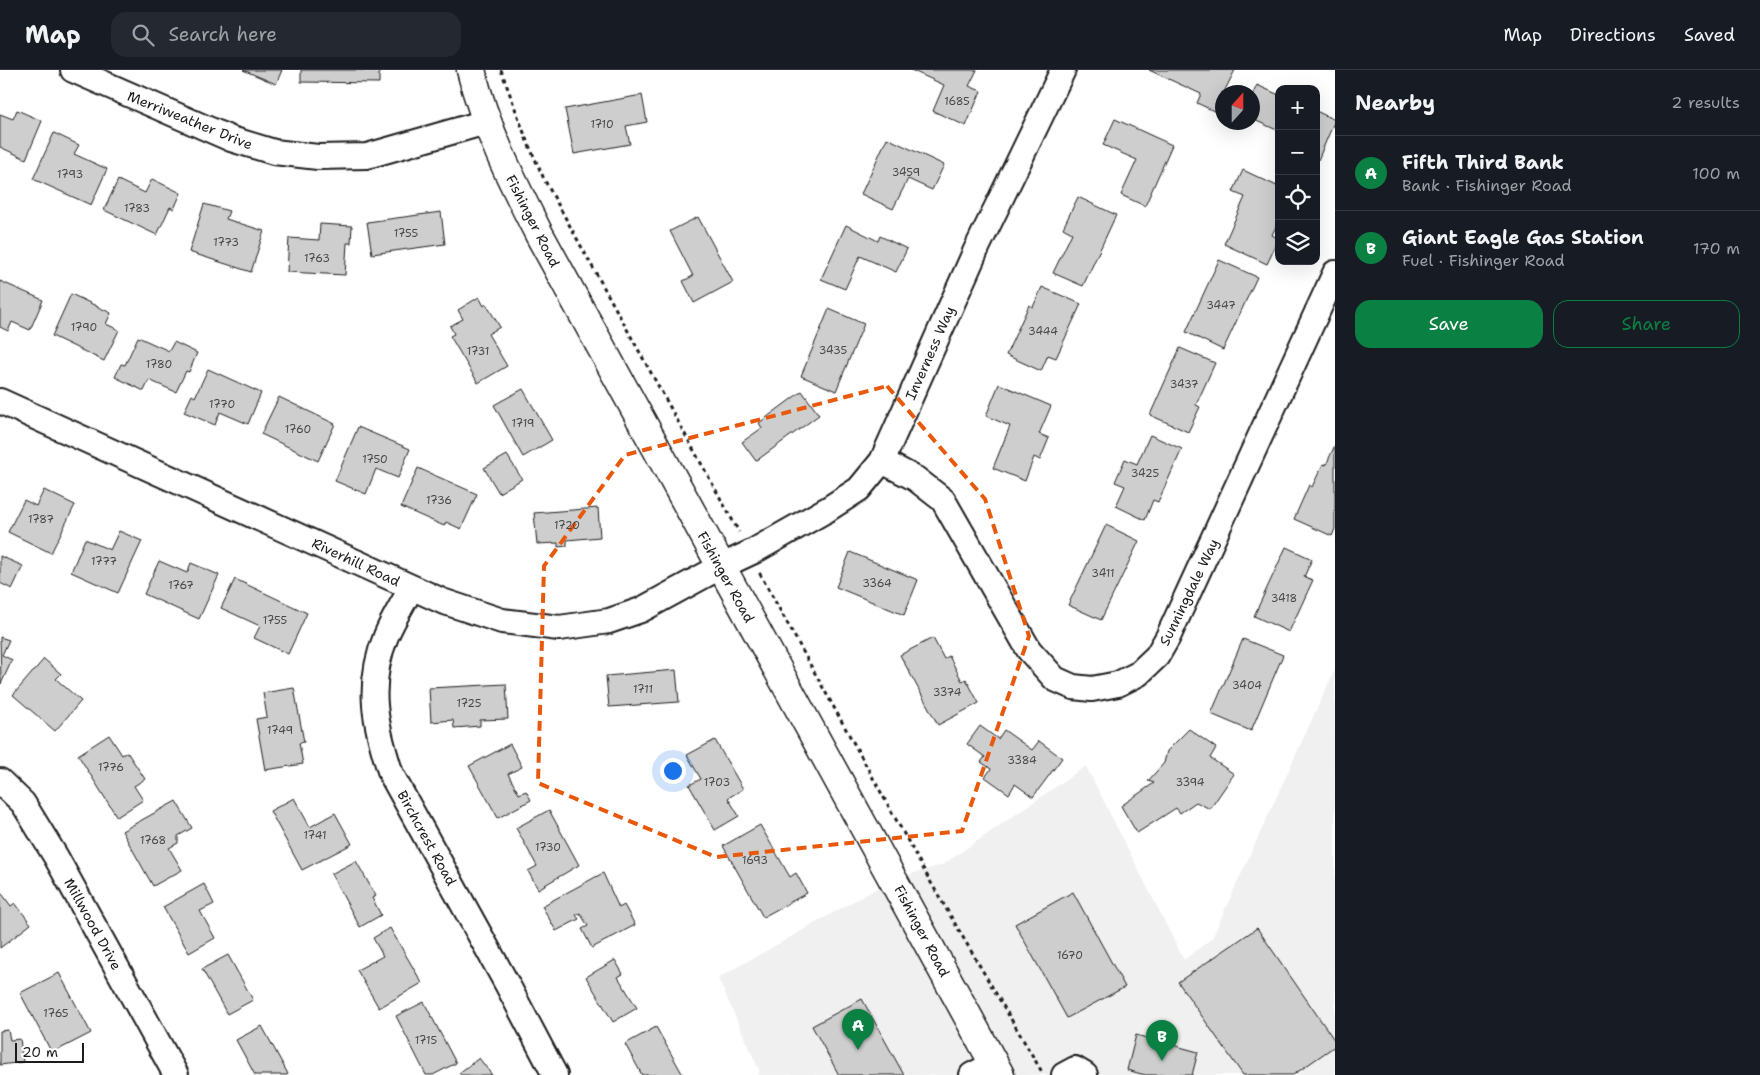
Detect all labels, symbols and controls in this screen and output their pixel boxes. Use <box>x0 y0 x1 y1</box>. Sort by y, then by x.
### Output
search box <box>111 12 461 57</box>
text: Map <box>25 19 81 51</box>
icon: search <box>129 21 157 49</box>
text: Search here <box>169 22 277 47</box>
text: Map <box>1504 23 1542 47</box>
text: Directions <box>1570 23 1656 47</box>
text: Saved <box>1684 23 1735 47</box>
north arrow <box>1215 85 1260 130</box>
map controls <box>1275 85 1320 265</box>
button: + <box>1275 85 1320 130</box>
street label: Merriweather Drive <box>125 87 255 153</box>
text: Nearby <box>1355 89 1435 117</box>
text: 2 results <box>1671 92 1740 113</box>
house number: 1685 <box>944 94 970 109</box>
house number: 1710 <box>590 117 614 132</box>
button: − <box>1275 130 1320 175</box>
text: Fifth Third Bank <box>1402 150 1564 175</box>
text: A <box>1365 163 1377 184</box>
text: 100 m <box>1692 163 1740 184</box>
house number: 3459 <box>892 165 920 180</box>
house number: 1793 <box>57 167 83 182</box>
street label: Fishinger Road <box>502 172 564 270</box>
button: locate <box>1275 175 1320 220</box>
text: Bank · Fishinger Road <box>1402 175 1572 196</box>
house number: 1783 <box>124 201 150 216</box>
button: layers <box>1275 220 1320 265</box>
text: Giant Eagle Gas Station <box>1402 225 1644 250</box>
house number: 1755 <box>394 226 418 241</box>
house number: 1773 <box>213 235 239 250</box>
text: B <box>1366 238 1376 259</box>
text: 170 m <box>1693 238 1740 259</box>
text: Fuel · Fishinger Road <box>1402 250 1565 271</box>
house number: 1763 <box>304 251 330 266</box>
house number: 3447 <box>1206 298 1236 313</box>
button: Save <box>1355 300 1543 348</box>
button: Share <box>1553 300 1740 348</box>
street label: Inverness Way <box>901 303 959 403</box>
house number: 1790 <box>71 320 97 335</box>
house number: 3444 <box>1028 324 1058 339</box>
house number: 3435 <box>819 343 847 358</box>
house number: 1731 <box>467 344 489 359</box>
house number: 1780 <box>146 357 172 372</box>
house number: 3437 <box>1170 377 1199 392</box>
house number: 1770 <box>209 397 235 412</box>
house number: 1719 <box>511 416 535 431</box>
house number: 1760 <box>285 422 311 437</box>
house number: 1750 <box>362 452 388 467</box>
house number: 3425 <box>1131 466 1159 481</box>
house number: 1736 <box>426 493 452 508</box>
house number: 1787 <box>28 512 54 527</box>
house number: 1720 <box>554 518 580 533</box>
street label: Fishinger Road <box>694 528 759 626</box>
street label: Riverhill Road <box>309 534 403 590</box>
street label: Sunningdale Way <box>1155 536 1223 648</box>
house number: 1777 <box>91 554 117 569</box>
house number: 3411 <box>1091 566 1115 581</box>
house number: 3364 <box>862 576 892 591</box>
house number: 1767 <box>168 578 194 593</box>
house number: 3418 <box>1271 591 1297 606</box>
house number: 1755 <box>263 613 287 628</box>
house number: 3404 <box>1232 678 1262 693</box>
house number: 1711 <box>633 682 653 697</box>
house number: 3374 <box>933 685 962 700</box>
house number: 1725 <box>456 696 482 711</box>
house number: 1749 <box>267 723 293 738</box>
house number: 3384 <box>1007 753 1037 768</box>
your location <box>660 758 686 784</box>
house number: 1776 <box>98 760 124 775</box>
house number: 1703 <box>704 775 730 790</box>
house number: 3394 <box>1175 775 1205 790</box>
street label: Birchcrest Road <box>393 787 461 889</box>
house number: 1741 <box>304 828 326 843</box>
house number: 1768 <box>140 833 166 848</box>
house number: 1730 <box>535 840 561 855</box>
house number: 1693 <box>742 853 768 868</box>
street label: Millwood Drive <box>60 875 126 973</box>
street label: Fishinger Road <box>890 882 954 980</box>
house number: 1670 <box>1057 948 1083 963</box>
house number: 1765 <box>43 1006 69 1021</box>
pin: A <box>842 1009 874 1050</box>
pin: B <box>1146 1020 1178 1061</box>
house number: 1715 <box>415 1033 437 1048</box>
scale bar <box>15 1040 84 1063</box>
text: 20 m <box>22 1043 58 1061</box>

